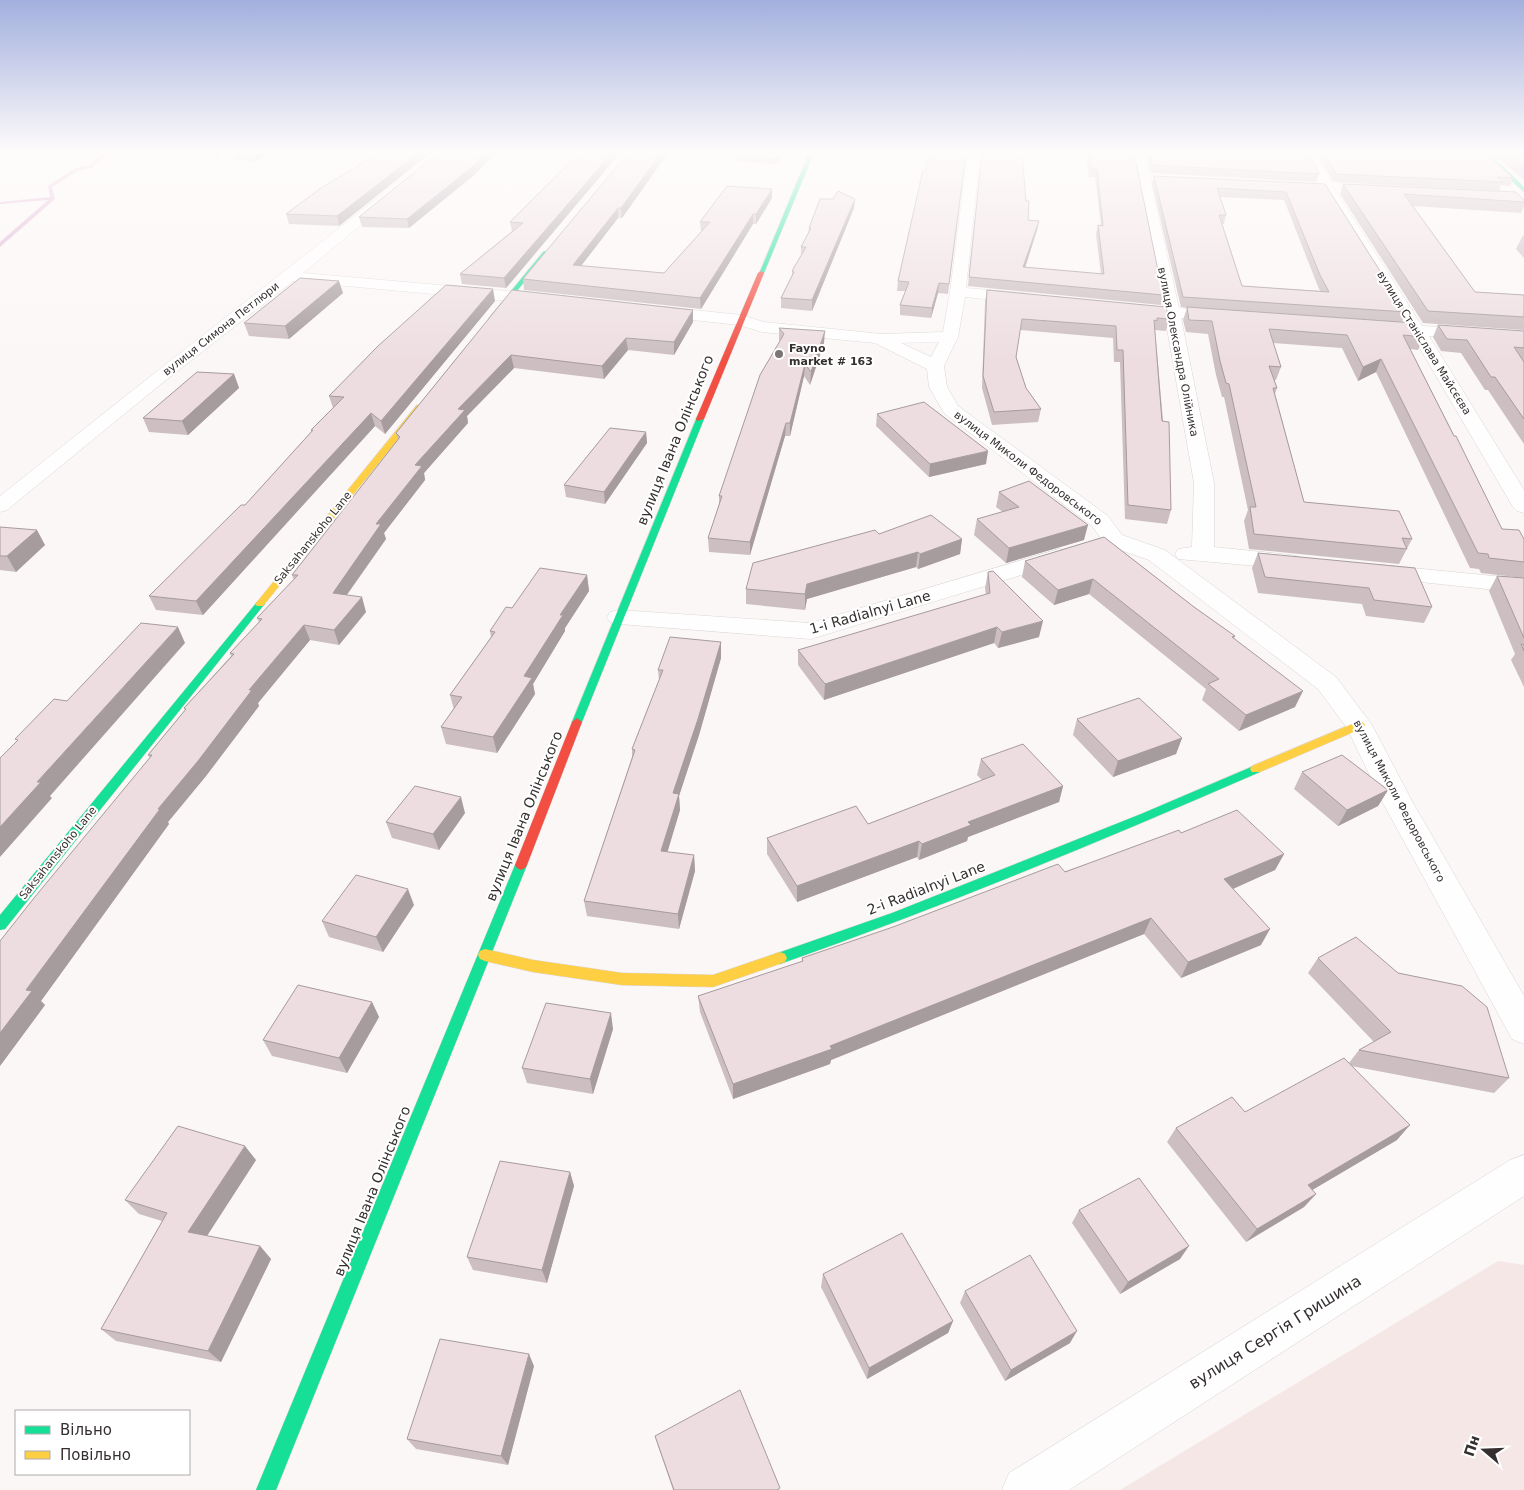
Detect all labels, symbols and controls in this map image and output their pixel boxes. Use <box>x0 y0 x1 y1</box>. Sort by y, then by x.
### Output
street label: вулиця Олександра Олійника <box>1155 266 1201 438</box>
street label: вулиця Станіслава Майсєєва <box>1374 269 1474 417</box>
street label: вулиця Симона Петлюри <box>160 280 282 378</box>
place label: Fayno market # 163 <box>789 342 873 368</box>
marker: Fayno market # 163 <box>773 348 785 360</box>
street label: вулиця Івана Олінського <box>633 353 717 527</box>
street label: вулиця Миколи Федоровського <box>952 408 1105 528</box>
street label: Saksahanskoho Lane <box>272 489 355 587</box>
street label: 1-i Radialnyi Lane <box>808 587 932 637</box>
street label: вулиця Миколи Федоровського <box>1351 718 1448 884</box>
street label: вулиця Івана Олінського <box>482 729 566 903</box>
street label: Saksahanskoho Lane <box>17 804 100 902</box>
street label: 2-i Radialnyi Lane <box>865 858 987 918</box>
street label: вулиця Івана Олінського <box>330 1104 414 1278</box>
street label: вулиця Сергія Гришина <box>1185 1271 1365 1393</box>
legend <box>15 1410 190 1475</box>
text: Вільно <box>60 1421 112 1439</box>
north arrow <box>1459 1425 1509 1475</box>
text: Пн <box>1461 1433 1483 1458</box>
text: Повільно <box>60 1446 131 1464</box>

